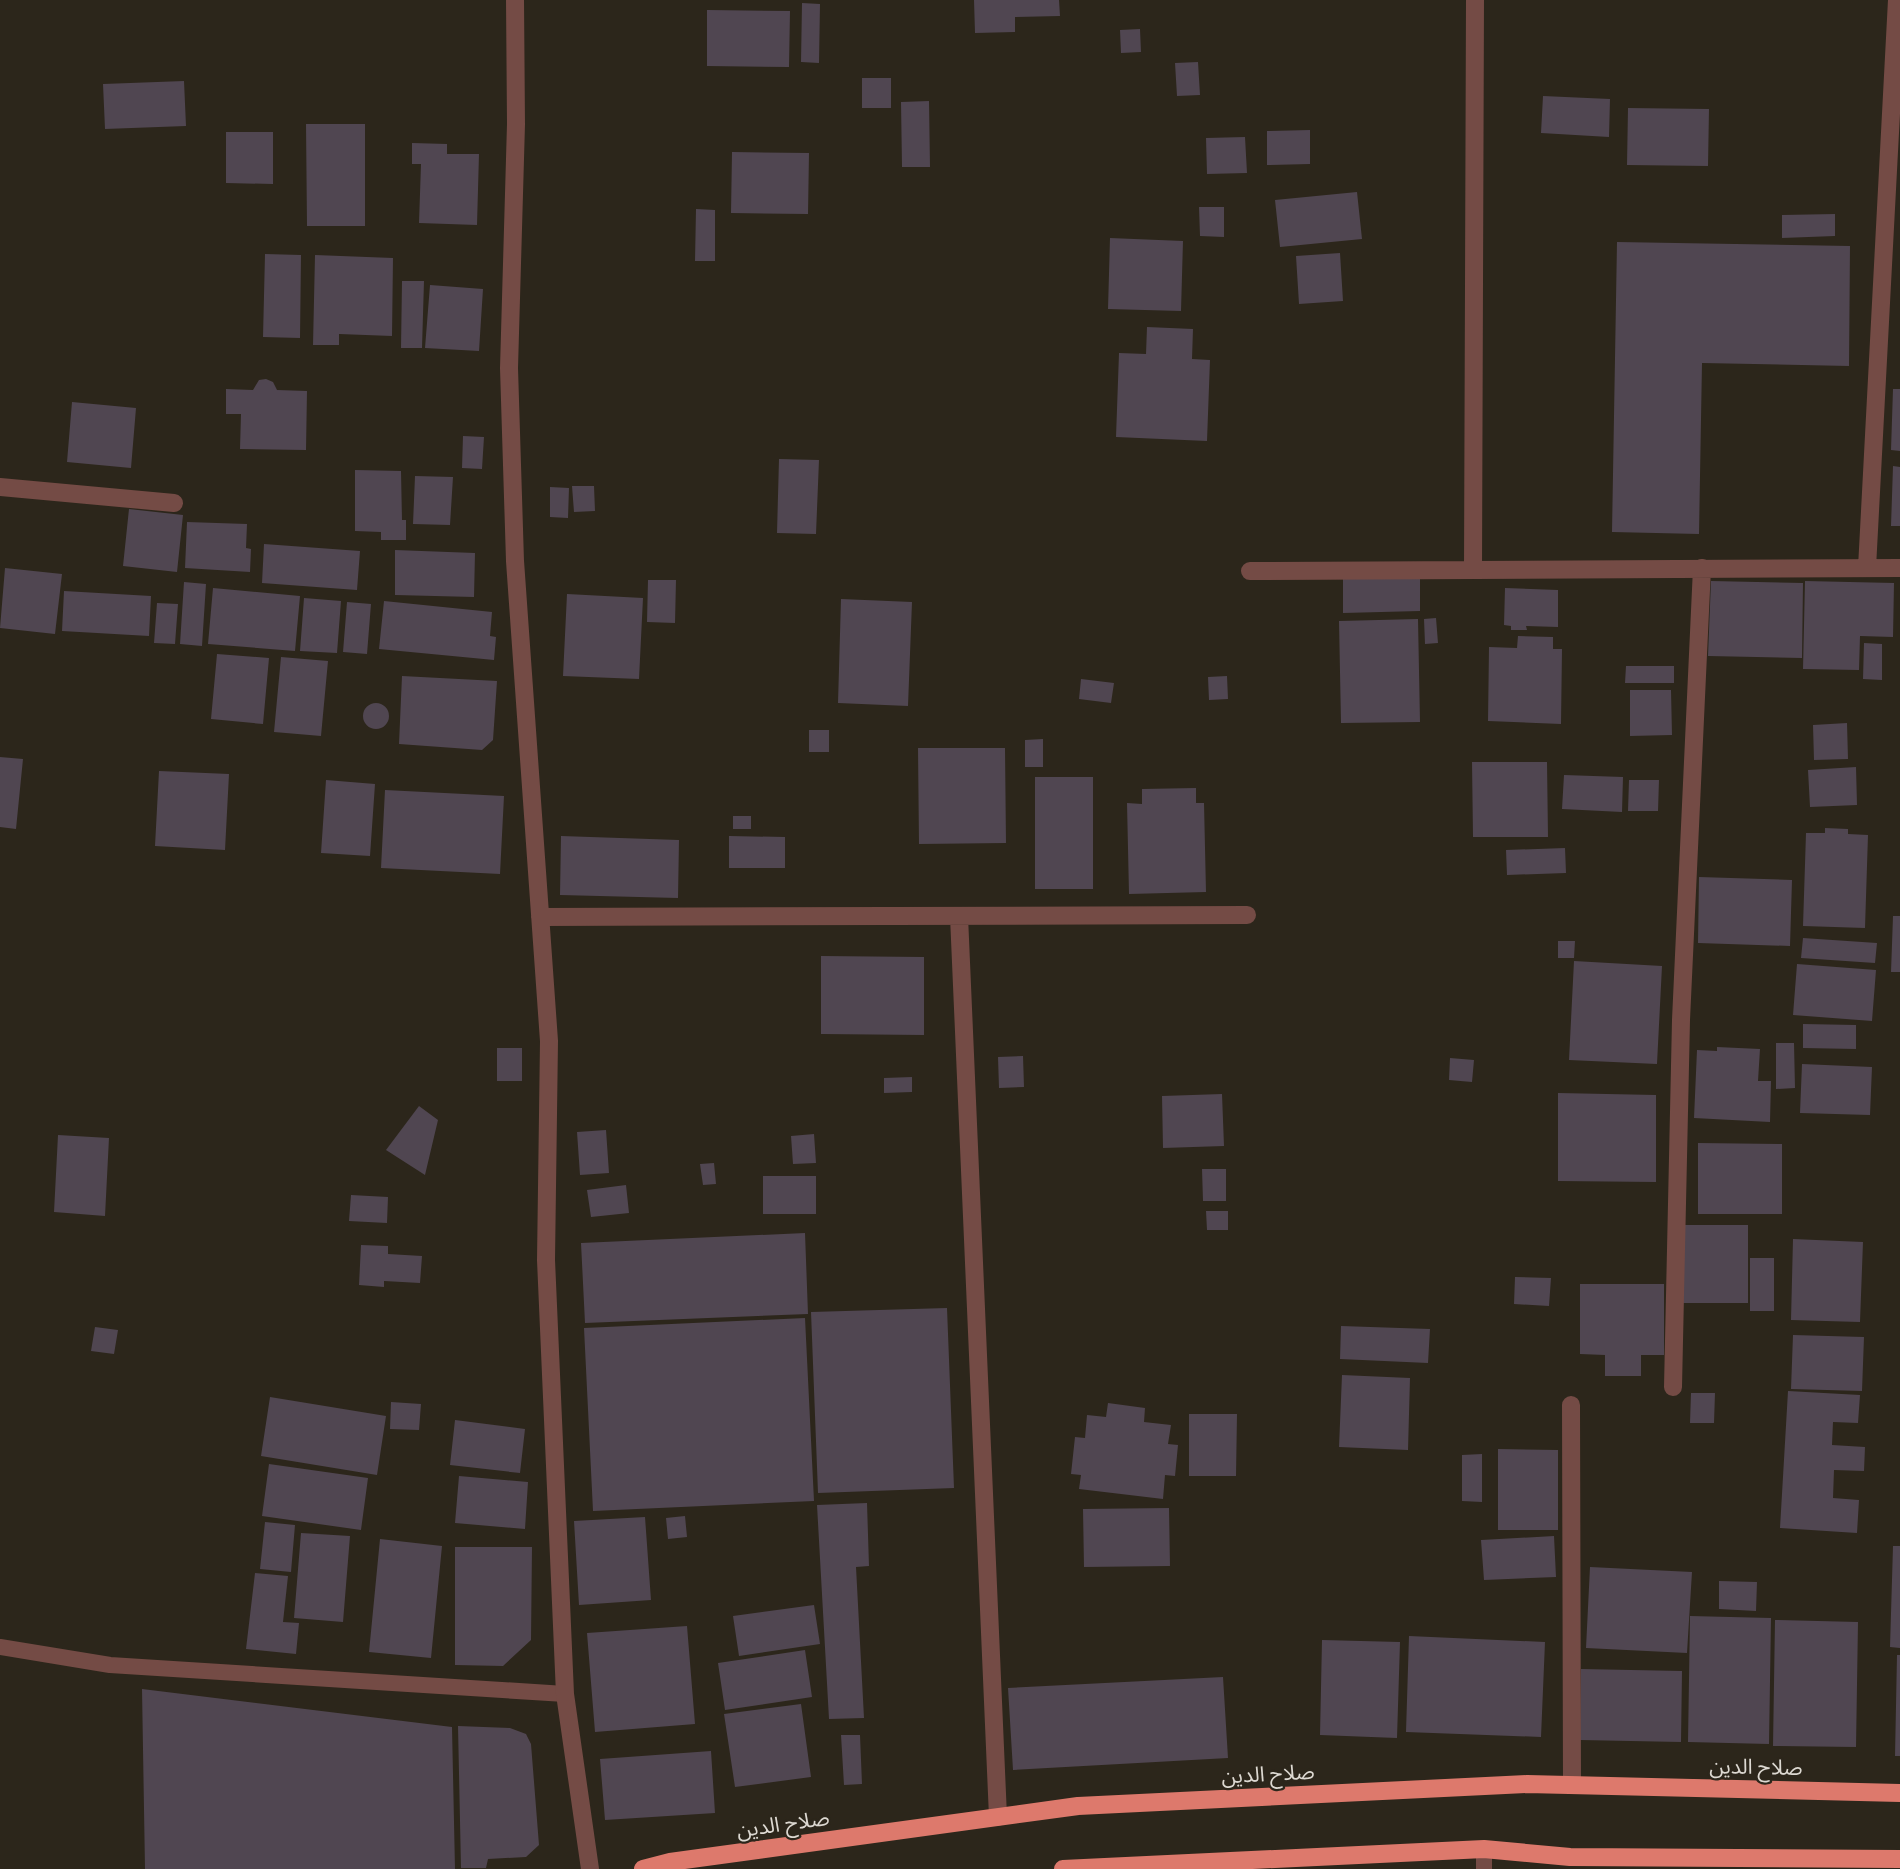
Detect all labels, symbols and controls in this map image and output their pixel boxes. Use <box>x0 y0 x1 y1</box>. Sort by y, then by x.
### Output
street label: صلاح الدين <box>1709 1753 1803 1783</box>
street label: صلاح الدين <box>1221 1759 1315 1791</box>
street label: صلاح الدين <box>735 1805 831 1845</box>

